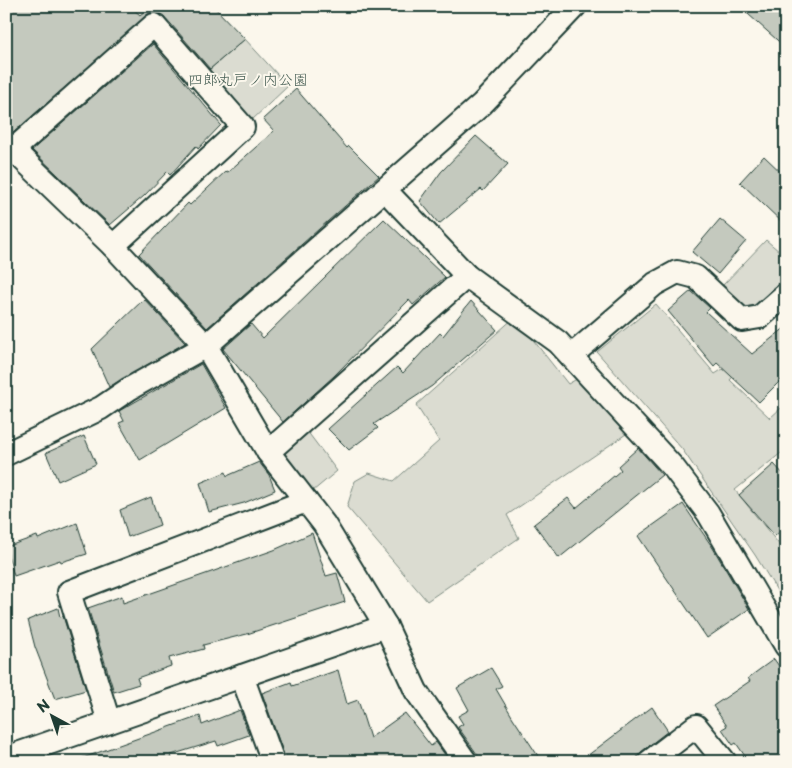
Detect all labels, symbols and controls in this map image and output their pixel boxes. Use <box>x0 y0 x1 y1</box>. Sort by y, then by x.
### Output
park label: 四郎丸戸ノ内公園 <box>188 67 308 90</box>
north arrow <box>28 690 78 740</box>
text: N <box>32 694 54 717</box>

